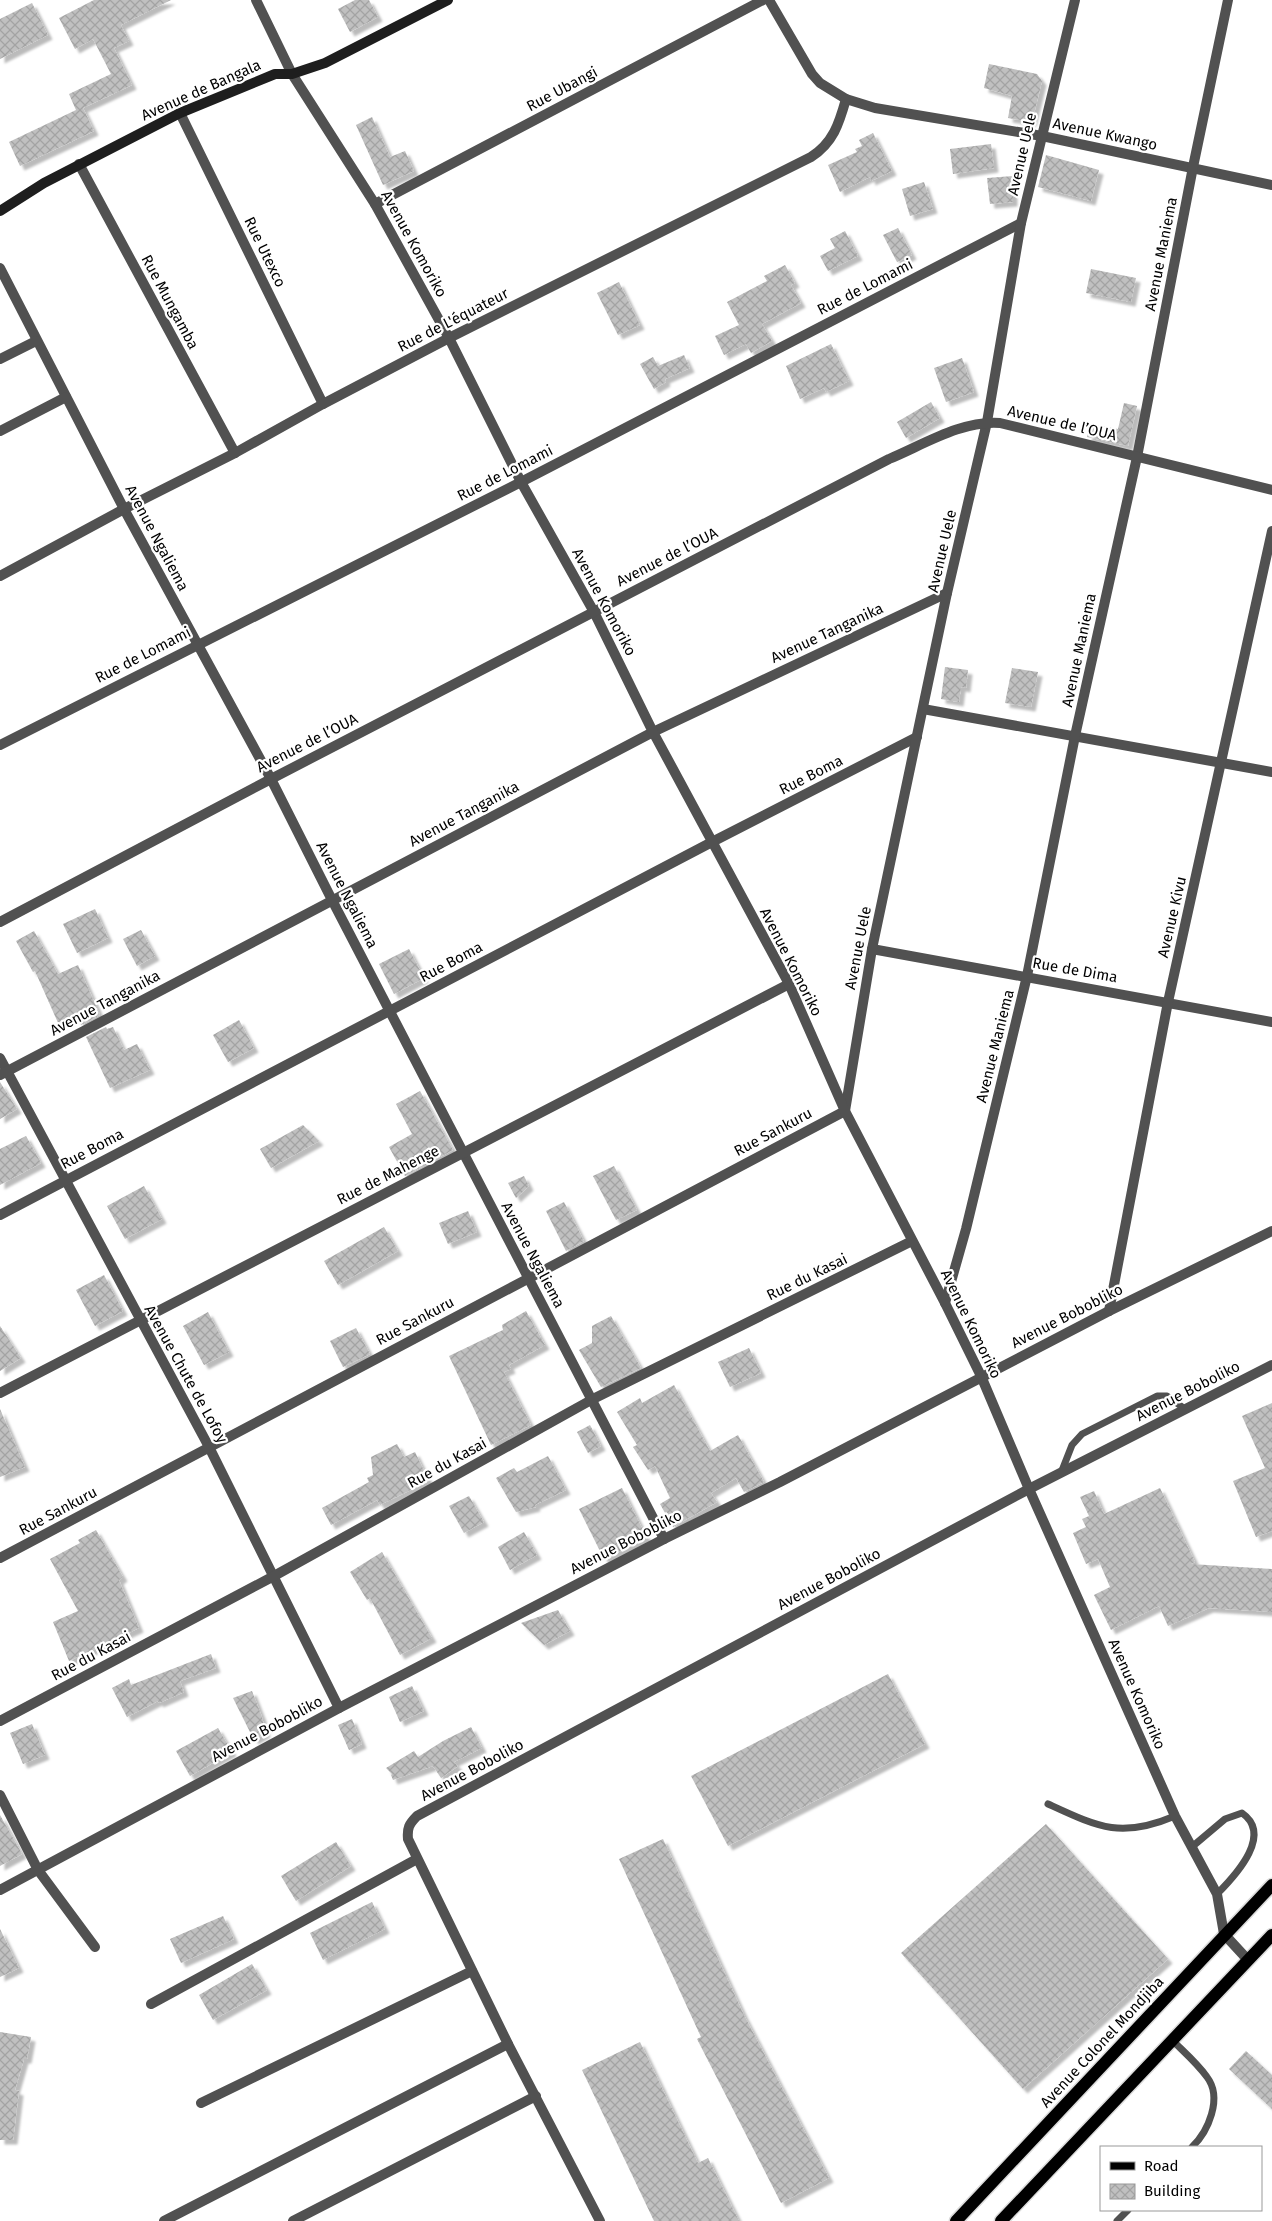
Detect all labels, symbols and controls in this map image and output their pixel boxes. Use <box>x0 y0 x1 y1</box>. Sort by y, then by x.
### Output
street label: Avenue de Bangala <box>138 56 264 124</box>
street label: Rue Ubangi <box>523 63 601 115</box>
street label: Avenue Uele <box>1004 111 1040 197</box>
street label: Avenue Kwango <box>1051 114 1159 154</box>
street label: Avenue Komoriko <box>377 188 451 300</box>
street label: Avenue Maniema <box>1141 195 1181 313</box>
street label: Rue Utexco <box>240 214 290 290</box>
street label: Rue Mungamba <box>137 252 203 352</box>
street label: Rue de Lomami <box>814 255 916 319</box>
street label: Rue de L'équateur <box>395 284 512 356</box>
street label: Avenue de l’OUA <box>1006 402 1119 444</box>
street label: Rue de Lomami <box>454 441 556 505</box>
street label: Avenue Ngaliema <box>122 482 192 594</box>
street label: Avenue Uele <box>924 508 960 594</box>
street label: Avenue de l’OUA <box>613 524 721 590</box>
street label: Avenue Komoriko <box>568 545 640 659</box>
street label: Avenue Maniema <box>1058 591 1100 709</box>
street label: Avenue Tanganika <box>768 599 886 667</box>
street label: Rue de Lomami <box>92 623 194 687</box>
street label: Avenue de l’OUA <box>253 710 361 776</box>
street label: Rue Boma <box>776 751 846 799</box>
street label: Avenue Tanganika <box>406 777 522 851</box>
street label: Avenue Ngaliema <box>312 839 382 951</box>
street label: Avenue Kivu <box>1154 875 1190 959</box>
street label: Avenue Komoriko <box>756 905 826 1019</box>
street label: Avenue Uele <box>841 905 875 991</box>
street label: Rue Boma <box>416 938 486 986</box>
street label: Rue de Dima <box>1031 954 1119 986</box>
street label: Avenue Tanganika <box>47 966 163 1040</box>
street label: Avenue Maniema <box>972 988 1018 1104</box>
street label: Rue Sankuru <box>731 1104 815 1160</box>
street label: Rue Boma <box>57 1125 127 1173</box>
street label: Rue de Mahenge <box>334 1141 442 1209</box>
street label: Avenue Ngaliema <box>498 1199 568 1311</box>
street label: Rue du Kasai <box>764 1250 850 1304</box>
street label: Avenue Komoriko <box>937 1267 1005 1381</box>
street label: Avenue Bobobliko <box>1008 1280 1126 1352</box>
street label: Rue Sankuru <box>373 1293 457 1349</box>
street label: Avenue Chute de Lofoy <box>141 1302 232 1447</box>
street label: Avenue Boboliko <box>1133 1357 1243 1425</box>
street label: Rue du Kasai <box>404 1434 490 1492</box>
street label: Rue Sankuru <box>16 1483 100 1539</box>
street label: Avenue Bobobliko <box>567 1506 685 1578</box>
street label: Avenue Boboliko <box>774 1544 884 1614</box>
street label: Rue du Kasai <box>48 1627 134 1685</box>
street label: Avenue Komoriko <box>1105 1636 1169 1752</box>
street label: Avenue Bobobliko <box>208 1692 326 1766</box>
street label: Avenue Boboliko <box>417 1735 527 1805</box>
street label: Avenue Colonel Mondjiba <box>1037 1973 1167 2111</box>
legend <box>1100 2146 1262 2211</box>
text: Road <box>1144 2157 1179 2175</box>
text: Building <box>1144 2182 1200 2200</box>

